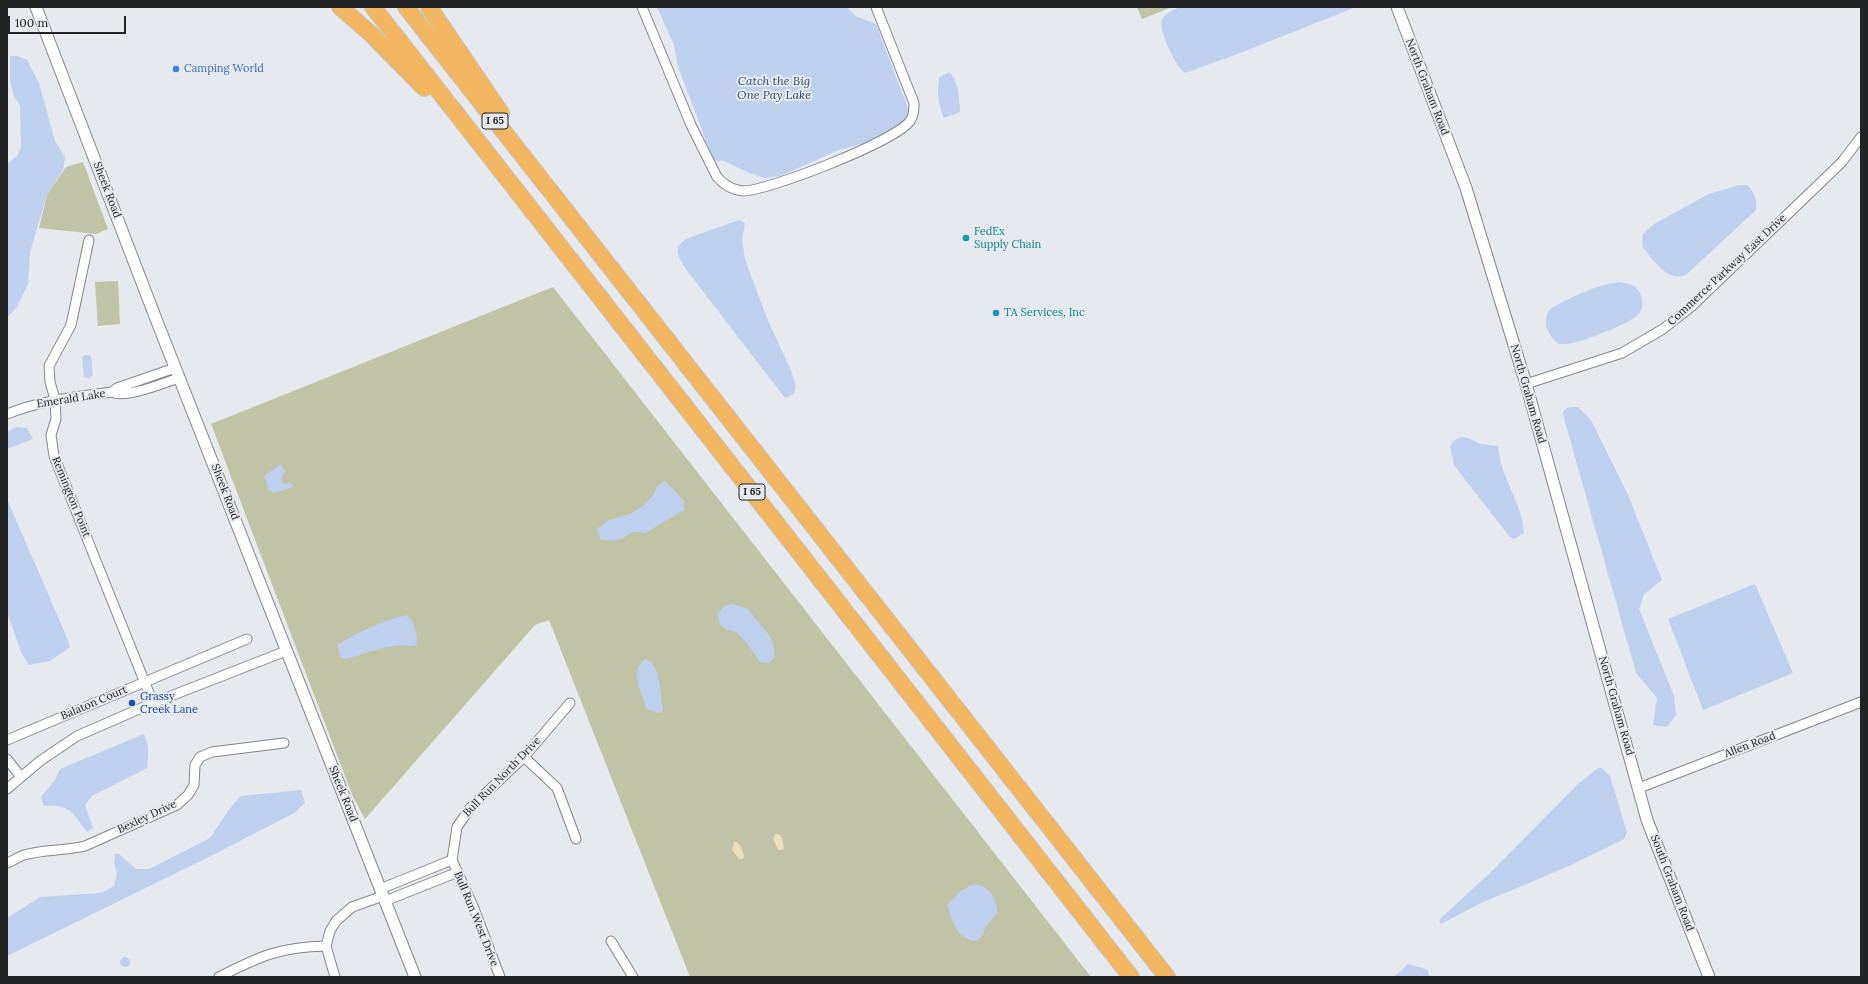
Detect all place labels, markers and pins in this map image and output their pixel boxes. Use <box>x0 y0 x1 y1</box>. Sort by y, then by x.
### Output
place label: Camping World <box>184 62 264 76</box>
marker: Camping World <box>171 64 181 74</box>
place label: FedEx Supply Chain <box>974 225 1041 251</box>
marker: FedEx Supply Chain <box>961 233 971 243</box>
place label: TA Services, Inc <box>1004 306 1085 320</box>
marker: TA Services, Inc <box>991 308 1001 318</box>
place label: Grassy Creek Lane <box>140 690 198 716</box>
marker: Grassy Creek Lane <box>127 698 137 708</box>

